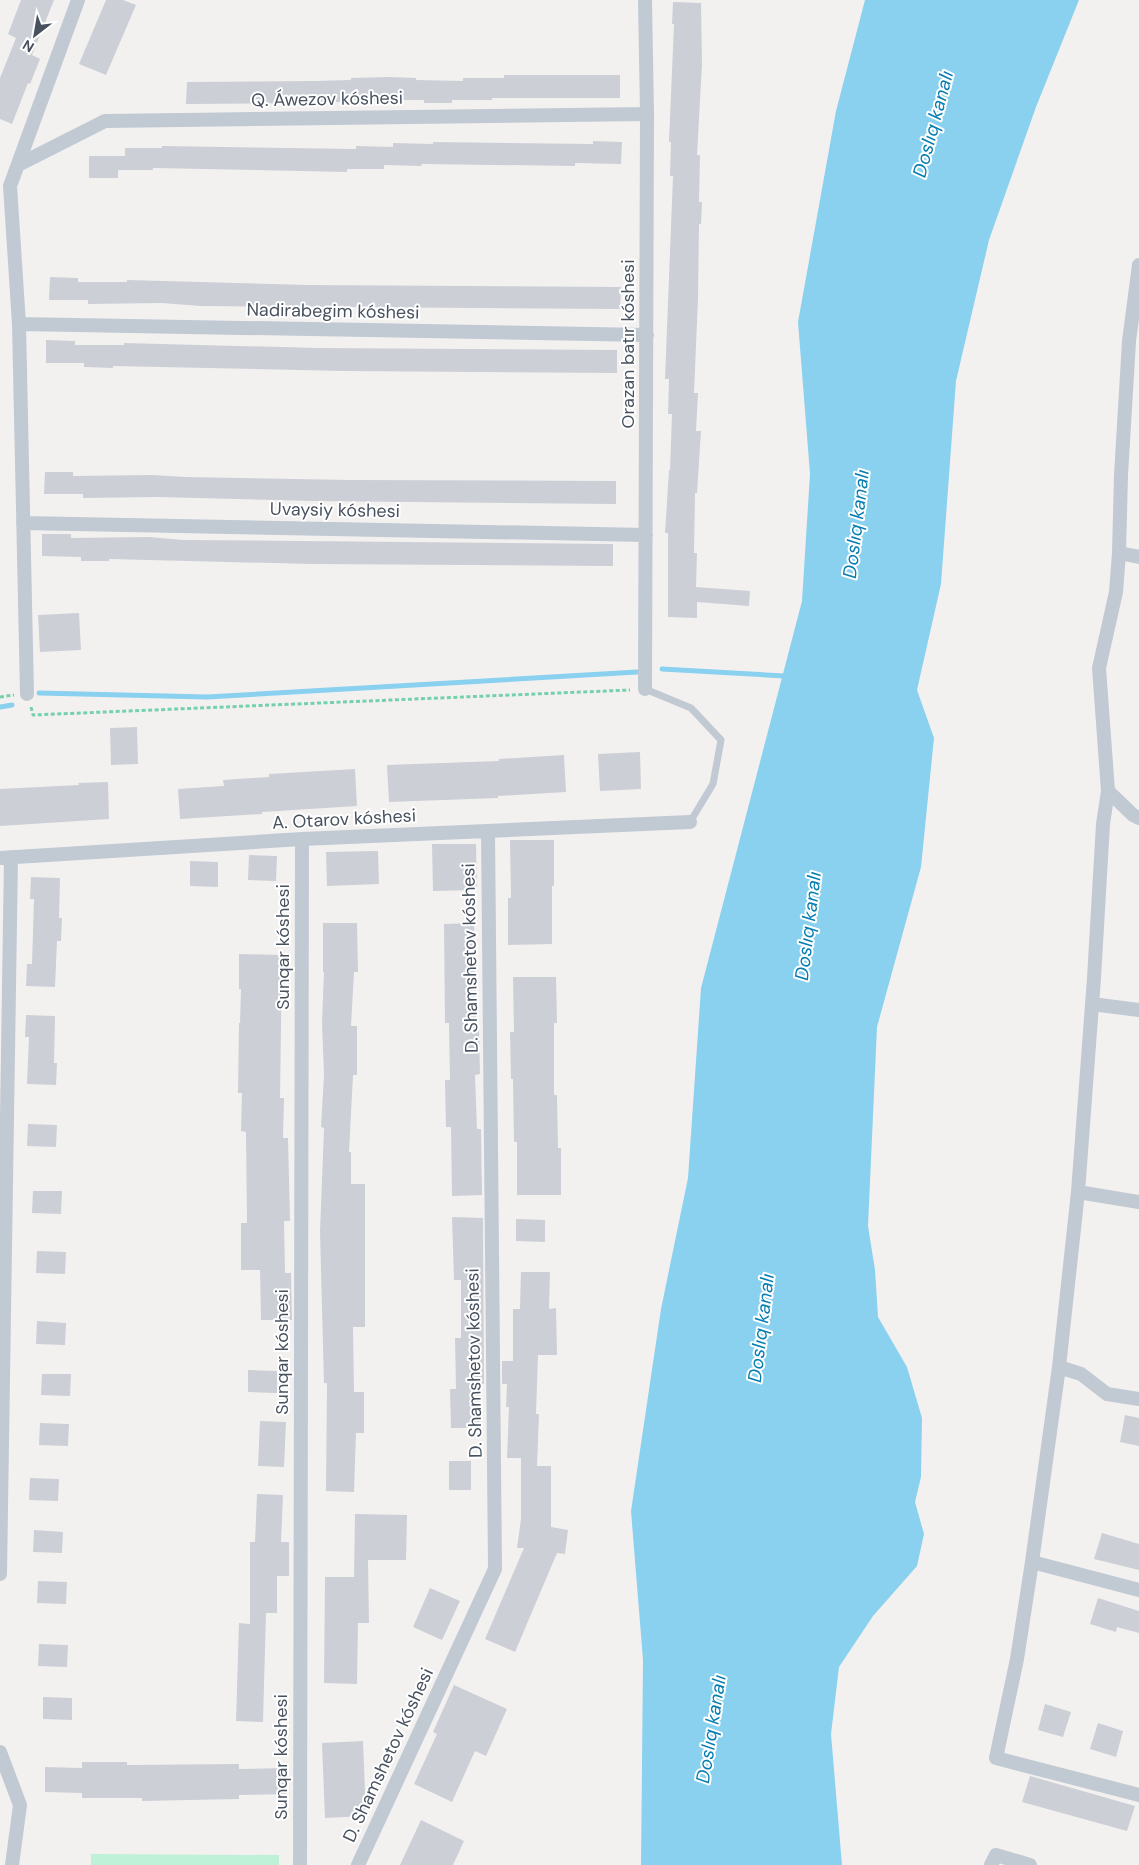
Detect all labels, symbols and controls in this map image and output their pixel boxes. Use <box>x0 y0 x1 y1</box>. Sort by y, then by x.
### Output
north arrow <box>10 10 60 60</box>
text: N <box>19 36 37 56</box>
water label: Doslıq kanalı <box>907 68 959 180</box>
street label: Q. Áwezov kóshesi <box>251 86 403 112</box>
street label: Orazan batır kóshesi <box>616 260 640 428</box>
street label: Nadirabegim kóshesi <box>246 297 420 325</box>
water label: Doslıq kanalı <box>837 468 875 580</box>
street label: Uvaysiy kóshesi <box>270 497 400 523</box>
street label: A. Otarov kóshesi <box>271 803 417 835</box>
street label: D. Shamshetov kóshesi <box>456 863 484 1053</box>
water label: Doslıq kanalı <box>789 870 827 982</box>
street label: Sunqar kóshesi <box>271 884 295 1010</box>
street label: D. Shamshetov kóshesi <box>460 1268 488 1458</box>
water label: Doslıq kanalı <box>742 1272 780 1384</box>
street label: Sunqar kóshesi <box>270 1289 294 1415</box>
street label: D. Shamshetov kóshesi <box>337 1664 439 1846</box>
water label: Doslıq kanalı <box>690 1673 732 1785</box>
street label: Sunqar kóshesi <box>269 1694 293 1820</box>

